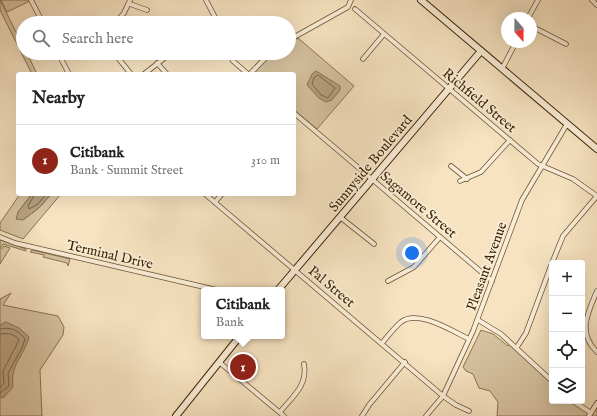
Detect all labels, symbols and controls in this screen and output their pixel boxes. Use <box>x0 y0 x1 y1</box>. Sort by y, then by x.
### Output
north arrow <box>501 12 537 48</box>
search box <box>16 16 296 60</box>
icon: search <box>30 27 52 49</box>
text: Search here <box>62 29 133 48</box>
street label: Richfield Street <box>439 64 520 137</box>
text: Nearby <box>32 88 85 109</box>
street label: Sunnyside Boulevard <box>325 111 417 216</box>
text: Citibank <box>70 143 124 162</box>
text: 1 <box>43 152 47 169</box>
text: 310 m <box>251 152 280 169</box>
text: Bank · Summit Street <box>70 162 183 179</box>
street label: Sagamore Street <box>376 167 461 242</box>
street label: Pleasant Avenue <box>463 219 512 313</box>
street label: Terminal Drive <box>65 236 155 274</box>
your location <box>402 243 422 263</box>
map controls <box>549 260 585 404</box>
button: + <box>549 260 585 296</box>
street label: Pal Street <box>304 262 359 312</box>
popup <box>201 287 285 339</box>
text: Citibank <box>216 295 270 314</box>
button: − <box>549 296 585 332</box>
text: Bank <box>216 314 244 331</box>
button: locate <box>549 332 585 368</box>
pin: 1 <box>230 352 256 382</box>
button: layers <box>549 368 585 404</box>

